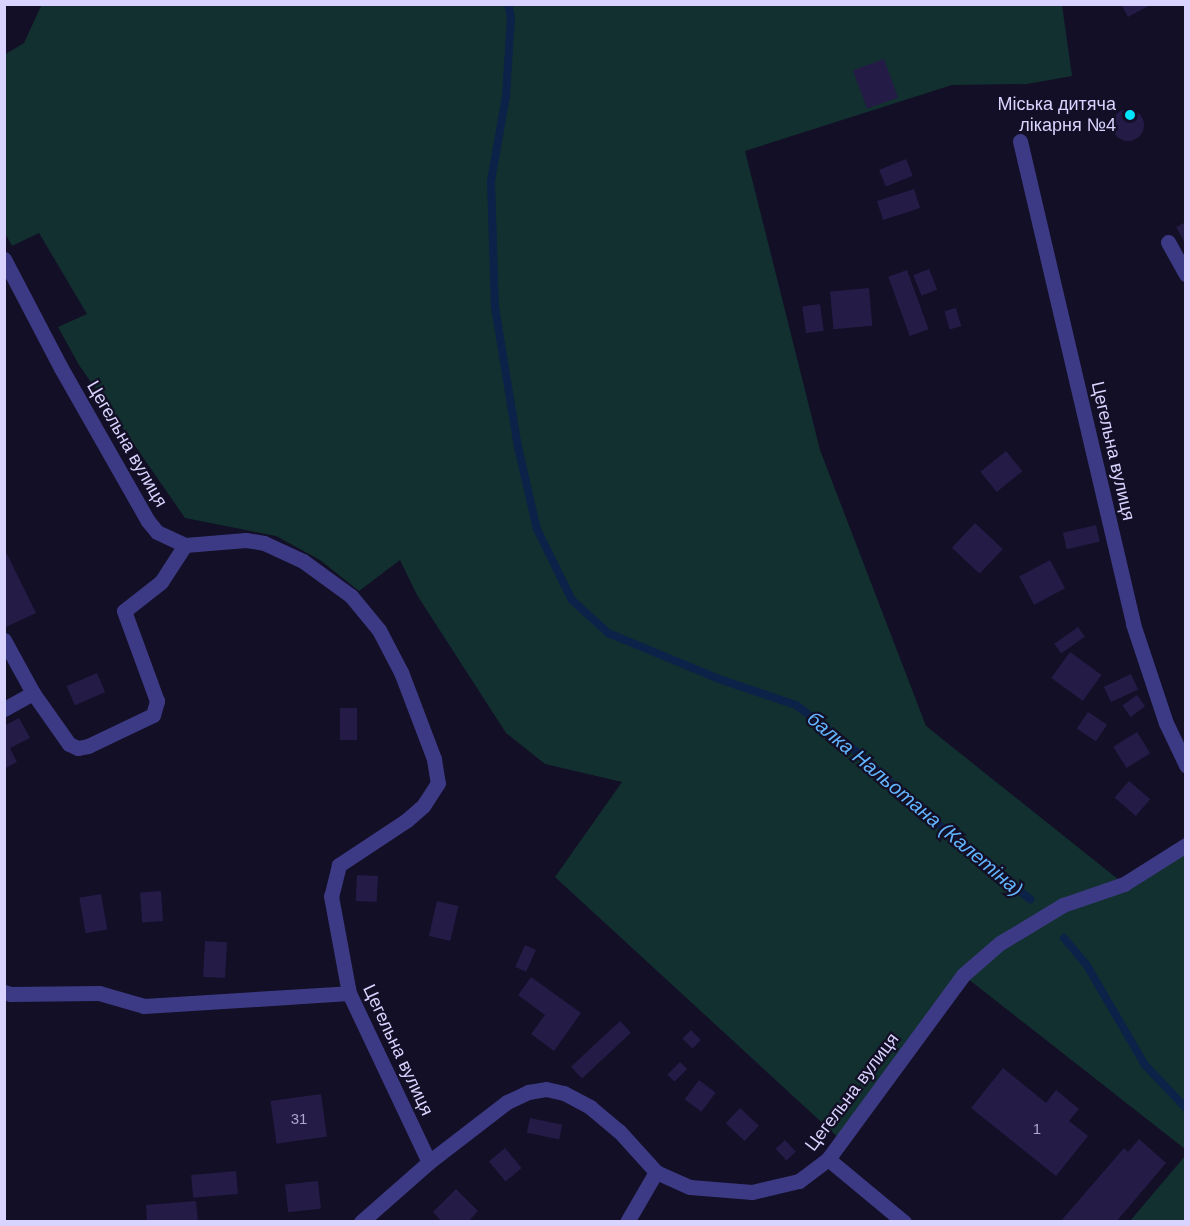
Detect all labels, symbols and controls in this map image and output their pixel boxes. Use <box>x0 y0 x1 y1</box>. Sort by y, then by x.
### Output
place label: Міська дитяча лікарня №4 <box>997 94 1116 136</box>
marker: Міська дитяча лікарня №4 <box>1121 106 1139 124</box>
street label: Цегельна вулиця <box>82 377 172 511</box>
street label: Цегельна вулиця <box>1086 379 1140 523</box>
water label: балка Нальотана (Калетіна) <box>802 707 1028 901</box>
street label: Цегельна вулиця <box>358 981 438 1119</box>
street label: Цегельна вулиця <box>801 1029 903 1155</box>
house number: 31 <box>291 1110 307 1128</box>
house number: 1 <box>1033 1120 1041 1138</box>

